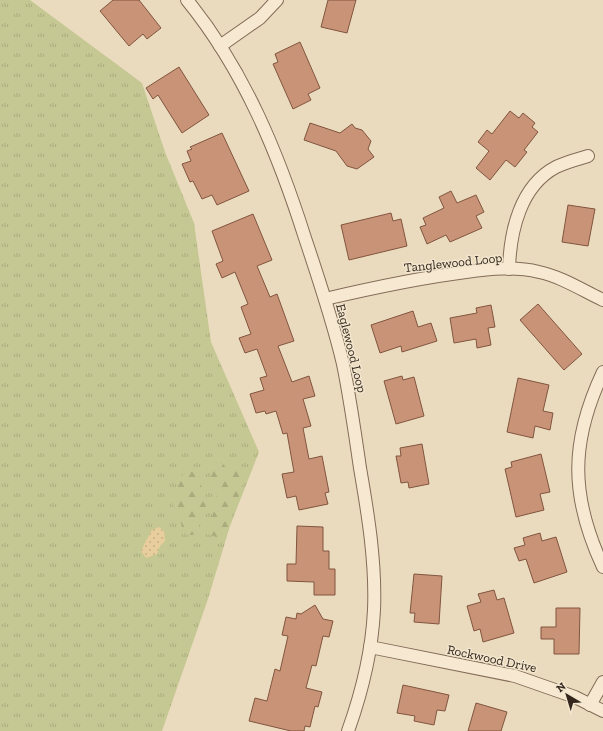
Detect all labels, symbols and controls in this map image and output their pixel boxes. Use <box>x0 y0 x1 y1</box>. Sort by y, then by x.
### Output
street label: Tanglewood Loop <box>403 250 503 275</box>
street label: Eaglewood Loop <box>333 302 370 394</box>
street label: Rockwood Drive <box>446 642 538 675</box>
north arrow <box>547 675 587 715</box>
text: N <box>554 679 569 695</box>

